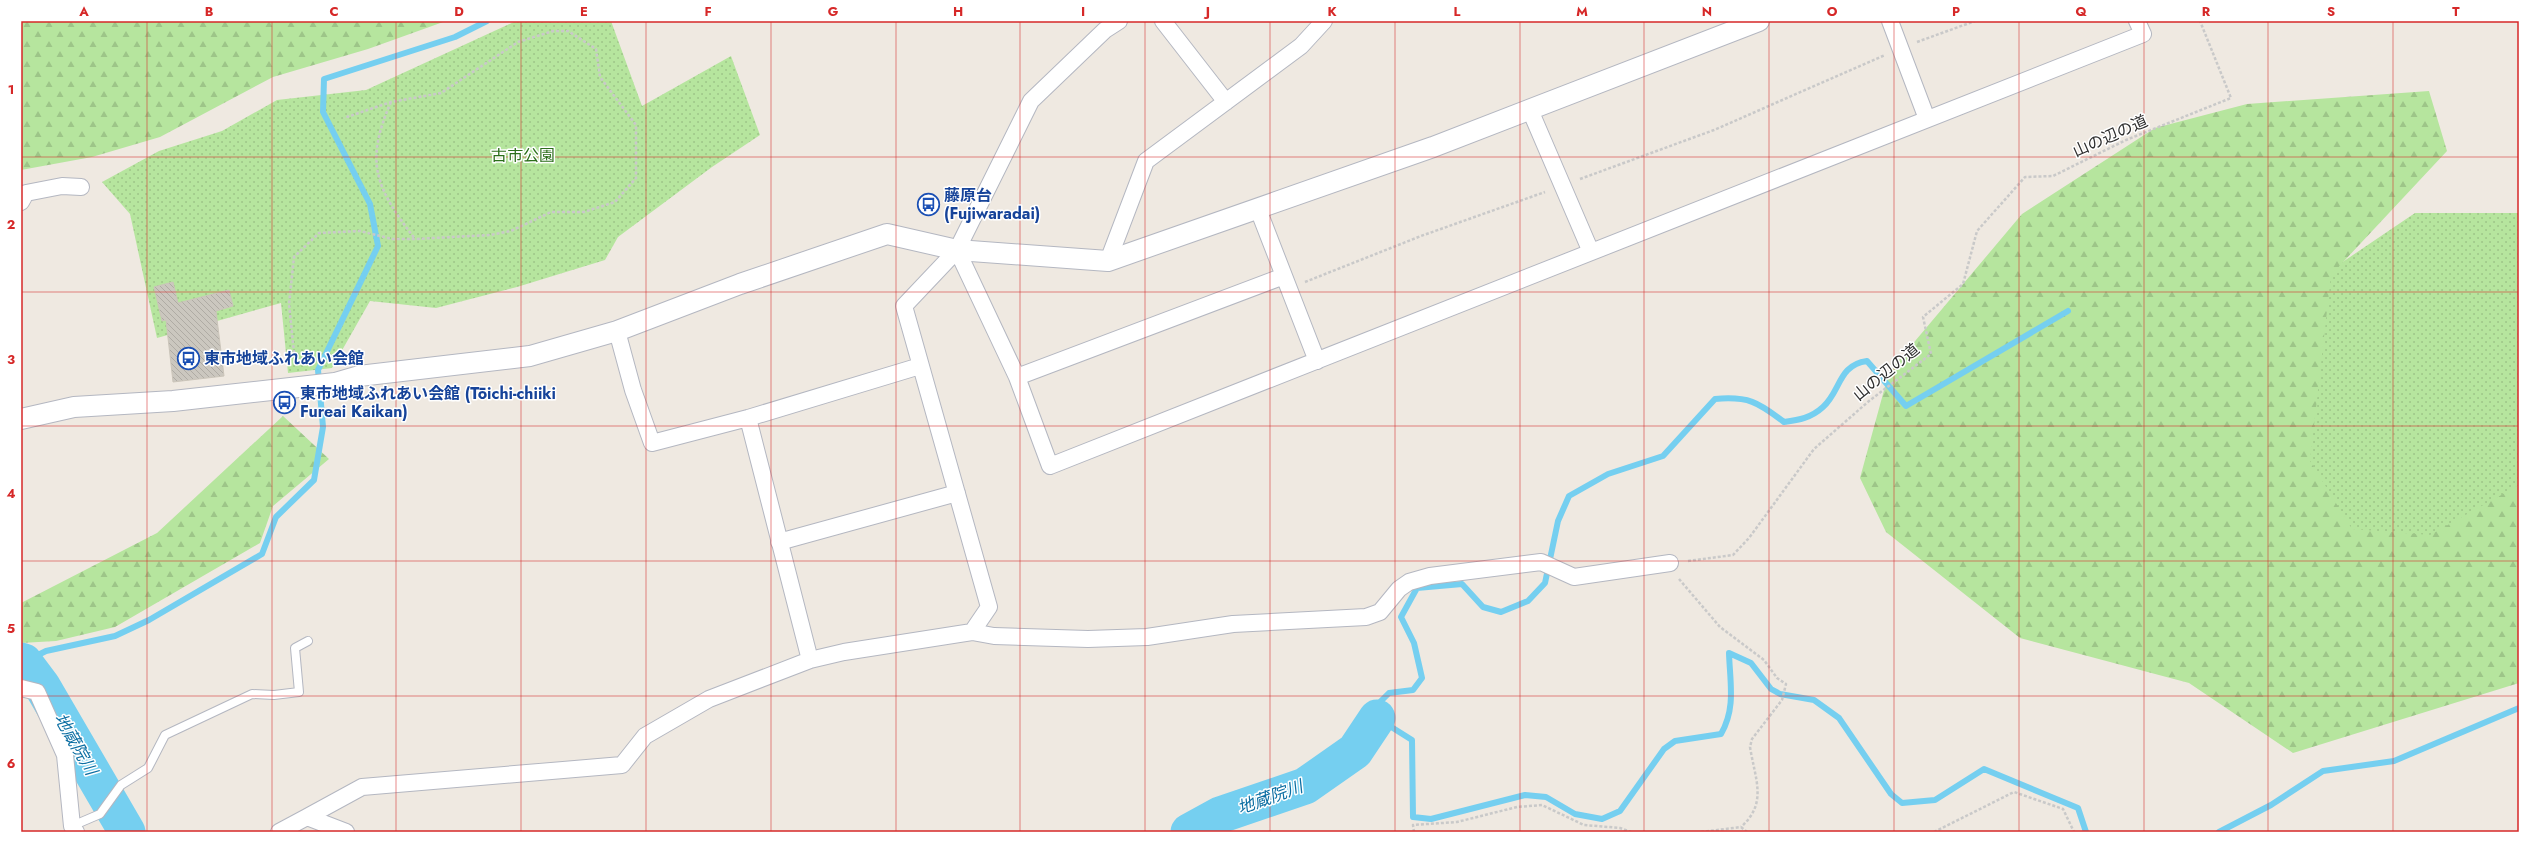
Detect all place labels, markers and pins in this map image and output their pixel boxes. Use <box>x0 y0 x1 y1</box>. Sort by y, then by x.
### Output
place label: 藤原台 (Fujiwaradai) <box>944 184 1040 225</box>
bus stop icon: 藤原台 (Fujiwaradai) <box>915 191 941 217</box>
bus stop icon: 東市地域ふれあい会館 <box>176 345 202 371</box>
place label: 東市地域ふれあい会館 <box>204 347 364 370</box>
place label: 東市地域ふれあい会館 (Tōichi-chiiki Fureai Kaikan) <box>300 382 556 423</box>
bus stop icon: 東市地域ふれあい会館 (Tōichi-chiiki Fureai Kaikan) <box>271 389 297 415</box>

